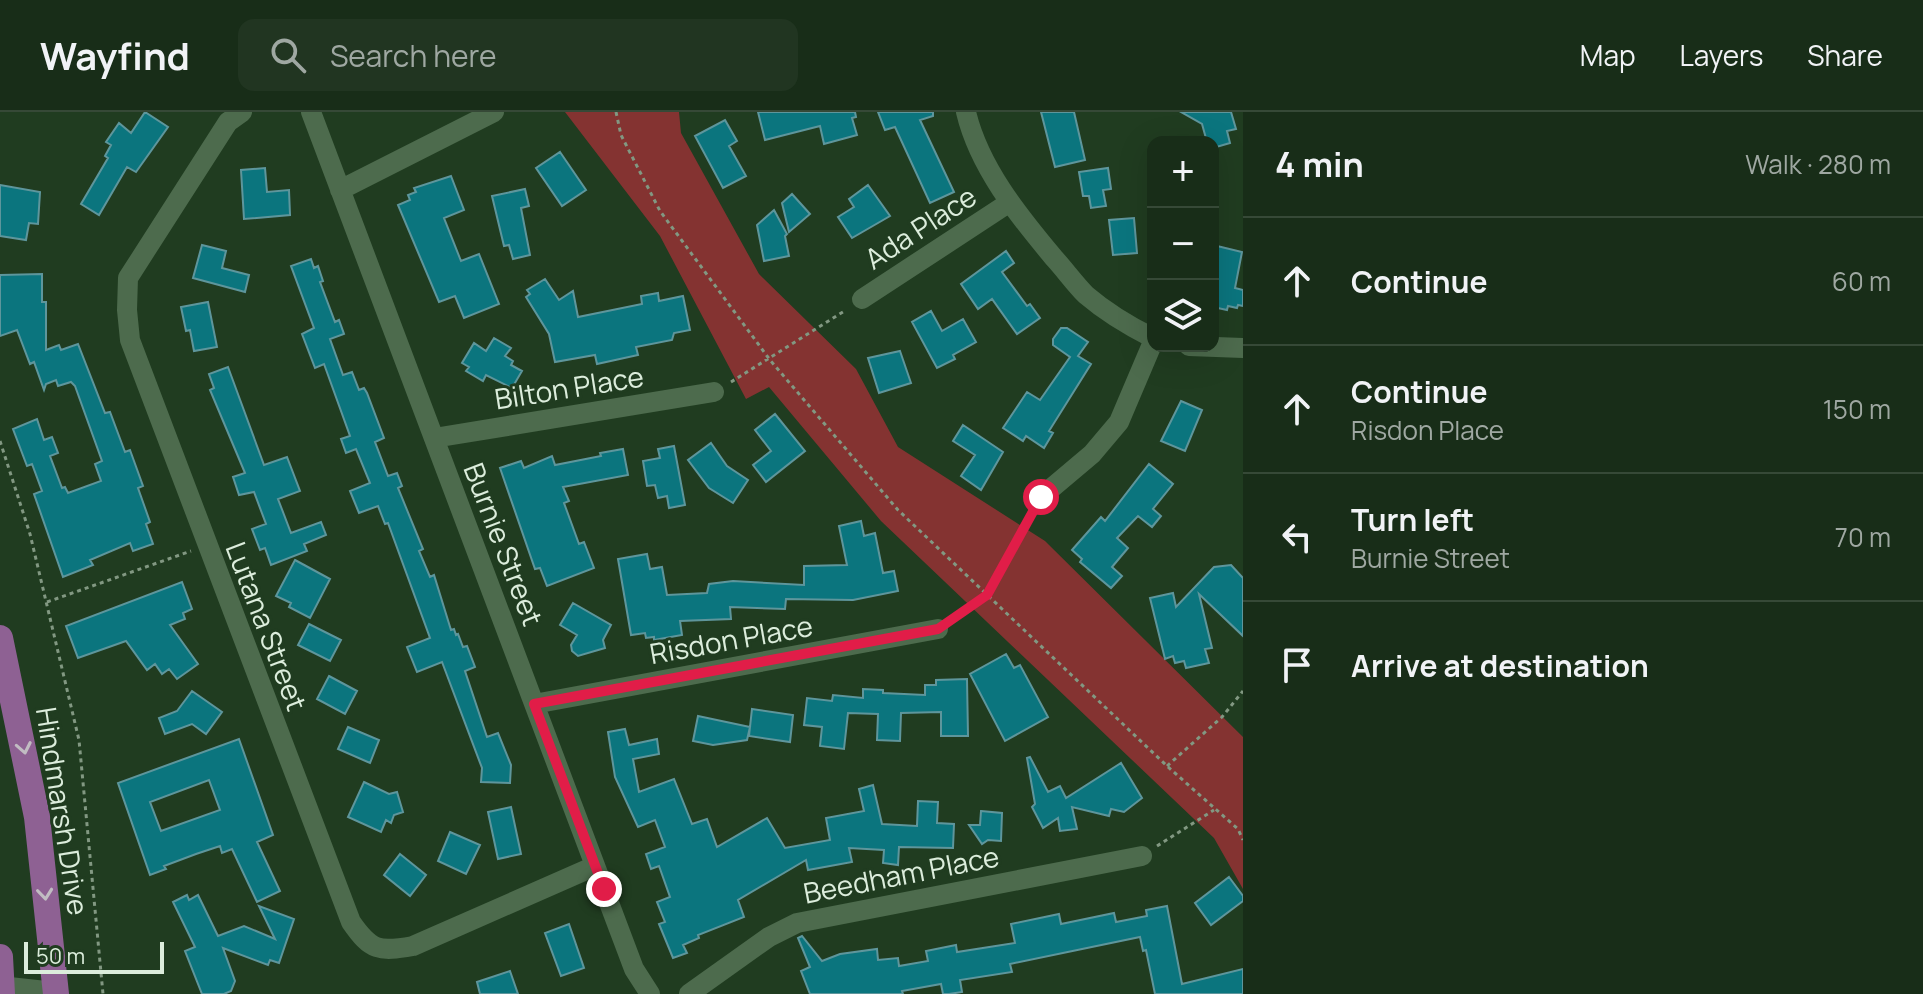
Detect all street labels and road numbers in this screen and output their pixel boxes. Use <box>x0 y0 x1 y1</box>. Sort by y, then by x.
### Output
street label: Ada Place <box>857 177 983 277</box>
street label: Bilton Place <box>492 356 646 418</box>
street label: Burnie Street <box>456 457 552 631</box>
street label: Lutana Street <box>217 536 317 716</box>
street label: Risdon Place <box>647 606 815 672</box>
street label: Hindmarsh Drive <box>28 704 98 918</box>
street label: Beedham Place <box>800 836 1002 912</box>

